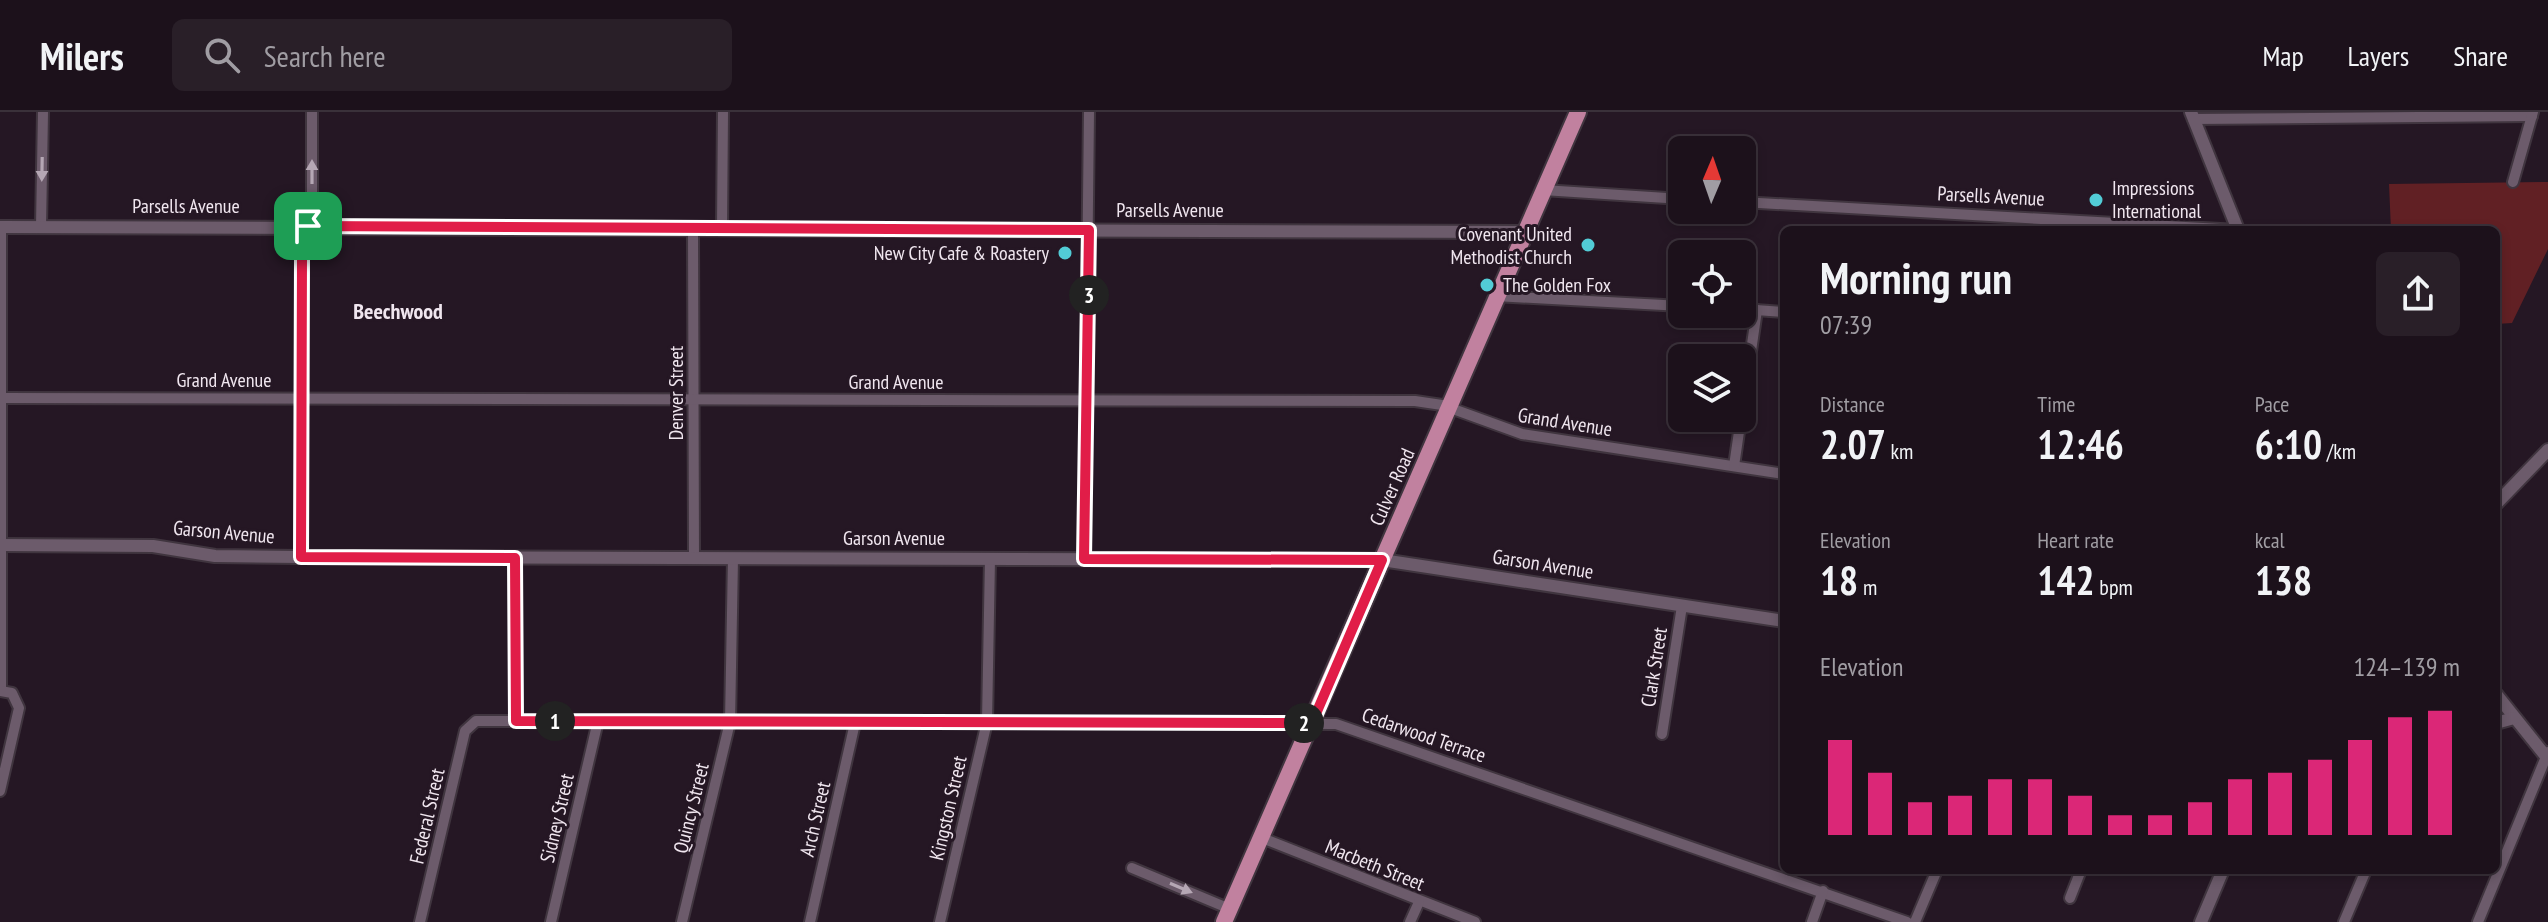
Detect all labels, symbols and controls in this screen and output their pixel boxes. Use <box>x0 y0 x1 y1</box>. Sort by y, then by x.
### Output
search box <box>172 19 732 91</box>
text: Milers <box>40 31 124 80</box>
icon: search <box>200 33 244 77</box>
text: Search here <box>264 36 386 75</box>
text: Map <box>2262 37 2304 74</box>
text: Layers <box>2348 37 2409 74</box>
text: Share <box>2453 37 2508 74</box>
north arrow <box>1668 136 1756 224</box>
map controls <box>1668 136 1756 432</box>
one-way arrow <box>36 157 48 182</box>
one-way arrow <box>306 159 318 184</box>
place label: Impressions International <box>2112 175 2202 224</box>
street label: Parsells Avenue <box>1937 180 2045 212</box>
marker: Impressions International <box>2087 191 2105 209</box>
pin <box>274 192 342 260</box>
street label: Parsells Avenue <box>132 193 240 219</box>
street label: Parsells Avenue <box>1116 197 1224 223</box>
icon: arrive <box>286 204 330 248</box>
place label: Covenant United Methodist Church <box>1451 221 1572 270</box>
marker: Covenant United Methodist Church <box>1579 236 1597 254</box>
place label: New City Cafe & Roastery <box>874 240 1049 266</box>
button: locate <box>1668 240 1756 328</box>
marker: New City Cafe & Roastery <box>1056 244 1074 262</box>
text: Morning run <box>1820 249 2012 306</box>
button: share <box>2376 252 2460 336</box>
place label: The Golden Fox <box>1503 272 1611 298</box>
pin: 3 <box>1069 275 1109 315</box>
marker: The Golden Fox <box>1478 276 1496 294</box>
text: 3 <box>1084 281 1094 309</box>
district label: Beechwood <box>353 297 443 325</box>
text: 07:39 <box>1820 308 1872 341</box>
button: layers <box>1668 344 1756 432</box>
street label: Denver Street <box>663 345 689 440</box>
street label: Grand Avenue <box>176 367 272 393</box>
street label: Grand Avenue <box>848 369 944 395</box>
text: Distance <box>1820 390 1885 418</box>
text: Time <box>2037 390 2075 418</box>
text: Pace <box>2255 390 2289 418</box>
street label: Grand Avenue <box>1516 402 1614 442</box>
text: 2.07 <box>1820 418 1886 470</box>
text: 12:46 <box>2037 418 2124 470</box>
text: 6:10 <box>2255 418 2322 470</box>
text: km <box>1886 437 1913 465</box>
text: /km <box>2322 437 2356 465</box>
street label: Culver Road <box>1363 444 1421 530</box>
street label: Garson Avenue <box>172 515 276 549</box>
street label: Garson Avenue <box>843 525 945 551</box>
text: Elevation <box>1820 526 1891 554</box>
text: Heart rate <box>2037 526 2114 554</box>
text: kcal <box>2255 526 2285 554</box>
street label: Garson Avenue <box>1491 543 1595 585</box>
text: 18 <box>1820 554 1858 606</box>
text: 142 <box>2037 554 2095 606</box>
text: 138 <box>2255 554 2312 606</box>
text: m <box>1858 573 1877 601</box>
text: bpm <box>2095 573 2133 601</box>
street label: Clark Street <box>1635 625 1673 709</box>
text: Elevation <box>1820 650 1903 683</box>
text: 124–139 m <box>2354 650 2460 683</box>
pin: 1 <box>535 701 575 741</box>
street label: Cedarwood Terrace <box>1359 702 1489 768</box>
pin: 2 <box>1284 703 1324 743</box>
text: 1 <box>550 707 560 735</box>
text: 2 <box>1299 709 1309 737</box>
street label: Kingston Street <box>923 753 973 863</box>
street label: Quincy Street <box>667 760 715 856</box>
street label: Federal Street <box>403 765 451 866</box>
street label: Sidney Street <box>534 770 580 865</box>
street label: Arch Street <box>794 778 836 859</box>
street label: Macbeth Street <box>1322 833 1429 897</box>
one-way arrow <box>1169 882 1193 895</box>

